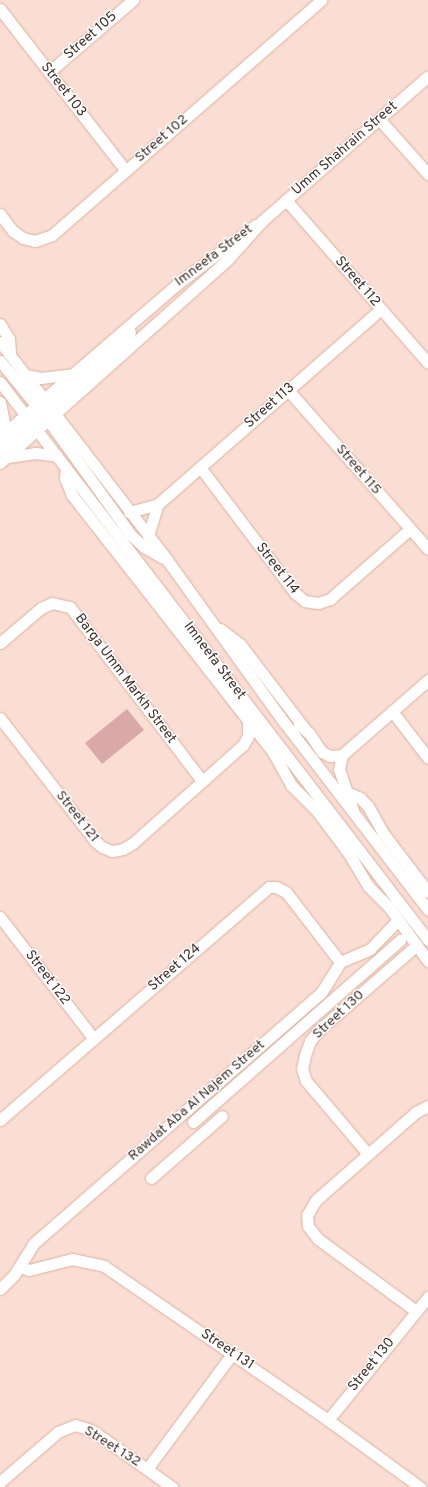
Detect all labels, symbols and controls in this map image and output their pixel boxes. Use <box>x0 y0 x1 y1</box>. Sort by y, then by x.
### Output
street label: Street 105 <box>61 8 121 64</box>
street label: Street 103 <box>37 59 89 121</box>
street label: Umm Shahrain Street <box>289 99 401 199</box>
street label: Street 102 <box>132 111 192 167</box>
street label: Imneefa Street <box>172 221 256 291</box>
street label: Street 112 <box>331 254 383 310</box>
street label: Street 113 <box>242 380 298 432</box>
street label: Street 115 <box>332 441 384 499</box>
street label: Street 114 <box>252 540 302 598</box>
street label: Barga Umm Markh Street <box>71 611 179 747</box>
street label: Imneefa Street <box>179 619 249 703</box>
street label: Street 121 <box>52 788 102 846</box>
street label: Street 124 <box>145 941 205 995</box>
street label: Street 122 <box>21 947 73 1009</box>
street label: Street 130 <box>310 987 368 1043</box>
street label: Rawdat Aba Al Najem Street <box>125 1037 269 1165</box>
street label: Street 131 <box>197 1326 257 1374</box>
street label: Street 130 <box>345 1335 399 1395</box>
street label: Street 132 <box>81 1423 143 1471</box>

